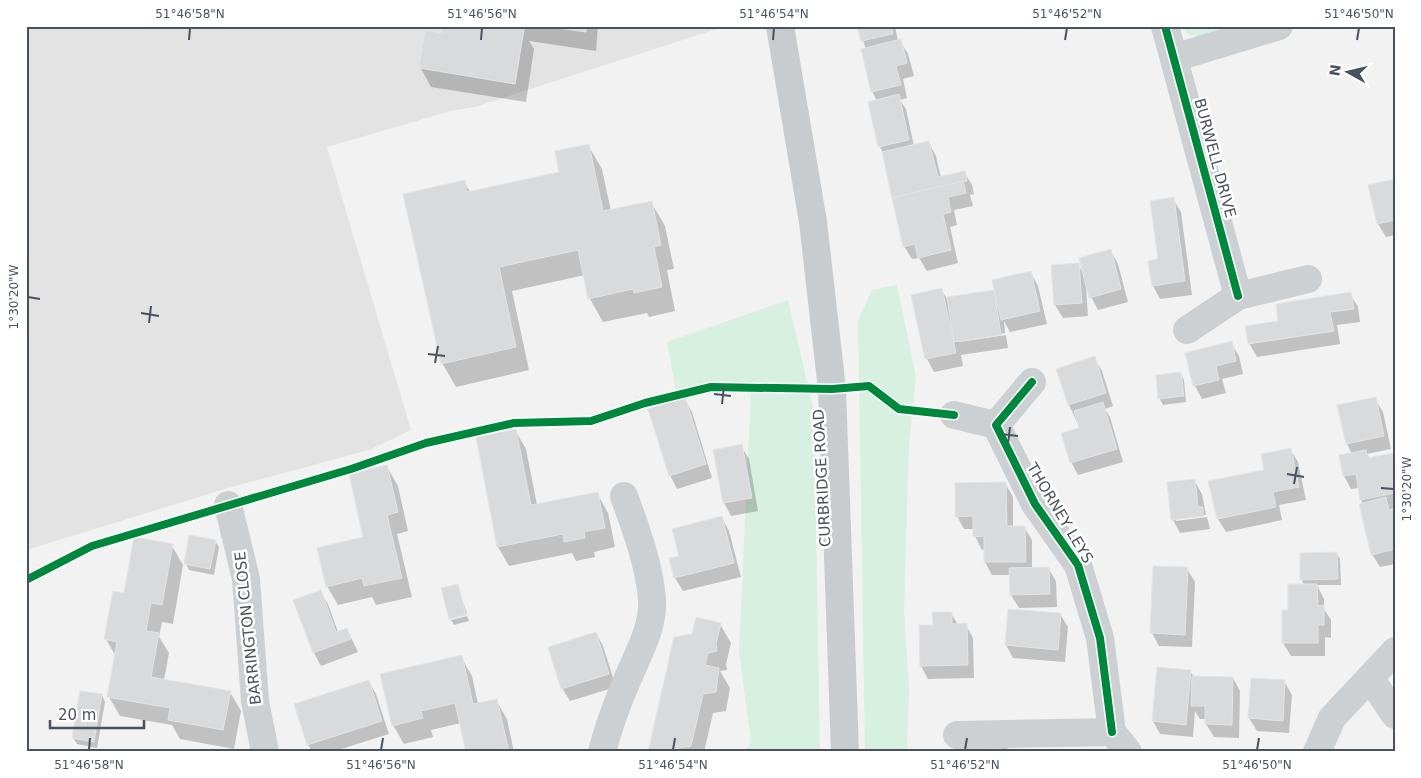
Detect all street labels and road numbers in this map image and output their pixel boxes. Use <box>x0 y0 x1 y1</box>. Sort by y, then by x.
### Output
street label: BURWELL DRIVE <box>1190 96 1240 220</box>
street label: CURBRIDGE ROAD <box>809 409 835 547</box>
street label: THORNEY LEYS <box>1022 459 1097 566</box>
street label: BARRINGTON CLOSE <box>231 550 265 706</box>

